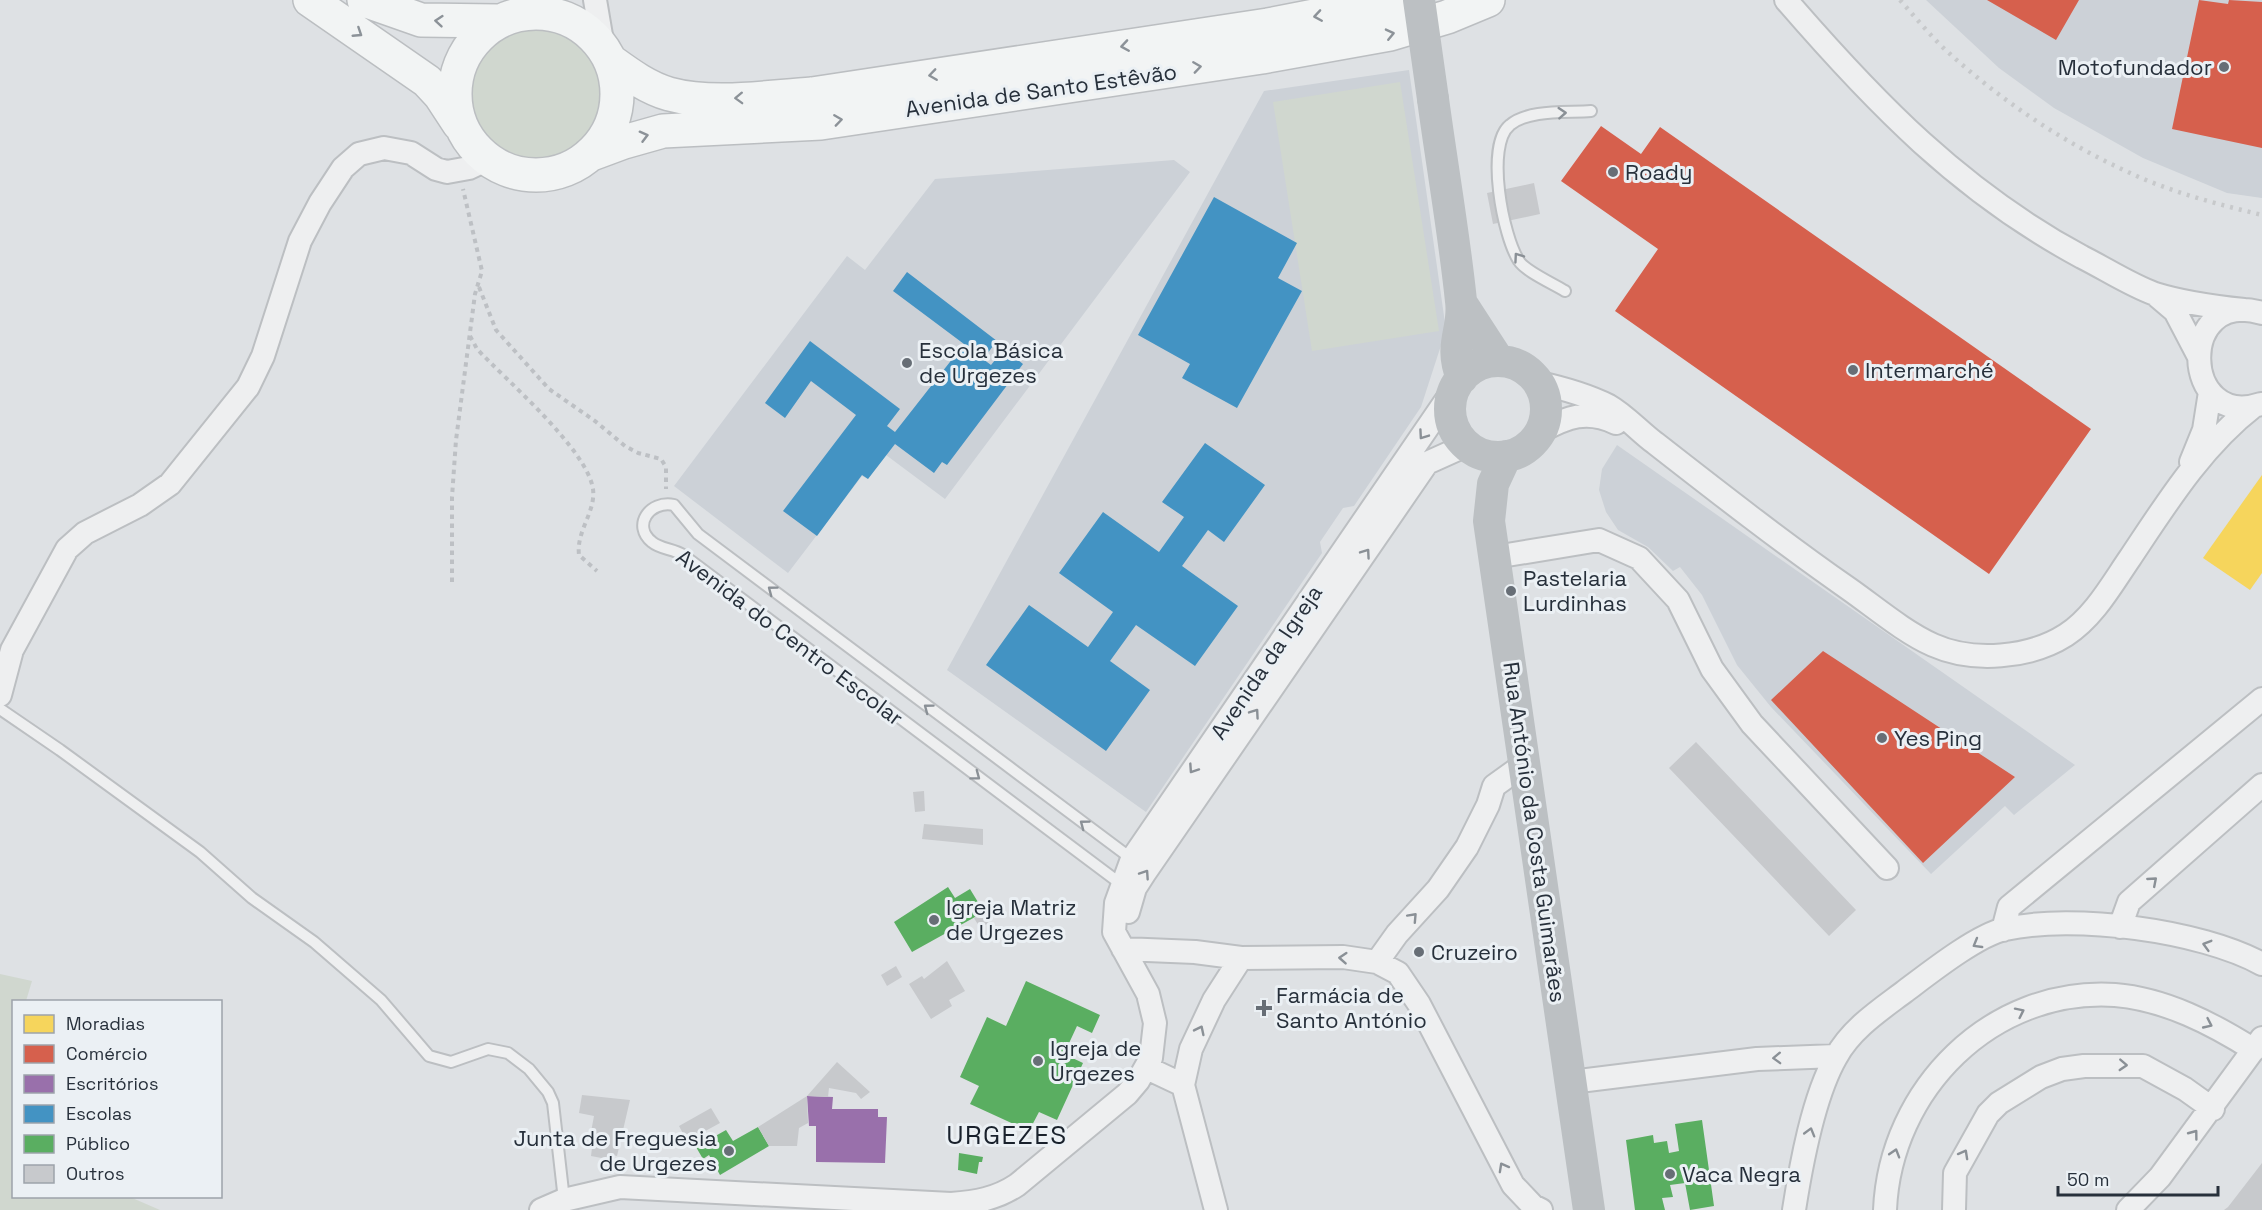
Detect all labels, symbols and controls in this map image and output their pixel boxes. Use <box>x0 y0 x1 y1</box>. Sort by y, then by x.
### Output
one-way arrow <box>1314 10 1323 22</box>
one-way arrow <box>435 15 444 28</box>
one-way arrow <box>352 25 362 37</box>
one-way arrow <box>1384 28 1394 41</box>
one-way arrow <box>1121 40 1130 52</box>
place label: Motofundador <box>2058 53 2212 81</box>
street label: Avenida de Santo Estêvão <box>903 57 1179 123</box>
marker: Motofundador <box>2217 60 2231 74</box>
one-way arrow <box>1193 61 1202 73</box>
one-way arrow <box>928 69 937 81</box>
one-way arrow <box>735 92 744 104</box>
one-way arrow <box>1558 107 1567 120</box>
one-way arrow <box>834 115 843 127</box>
one-way arrow <box>639 130 649 143</box>
place label: Roady <box>1625 158 1692 186</box>
marker: Roady <box>1606 165 1620 179</box>
one-way arrow <box>1514 253 1525 264</box>
place label: Escola Básica de Urgezes <box>919 336 1064 389</box>
marker: Escola Básica de Urgezes <box>900 356 914 370</box>
place label: Intermarché <box>1865 356 1994 384</box>
marker: Intermarché <box>1846 363 1860 377</box>
one-way arrow <box>1419 428 1430 439</box>
street label: Avenida do Centro Escolar <box>671 542 909 732</box>
one-way arrow <box>1359 548 1370 559</box>
place label: Pastelaria Lurdinhas <box>1523 564 1627 617</box>
street label: Avenida da Igreja <box>1204 579 1328 745</box>
marker: Pastelaria Lurdinhas <box>1504 584 1518 598</box>
one-way arrow <box>768 587 779 598</box>
street label: Rua António da Costa Guimarães <box>1497 660 1573 1004</box>
one-way arrow <box>923 704 934 715</box>
one-way arrow <box>1248 709 1259 720</box>
place label: Yes Ping <box>1894 724 1982 752</box>
marker: Yes Ping <box>1875 731 1889 745</box>
one-way arrow <box>1189 762 1200 773</box>
one-way arrow <box>970 768 981 779</box>
one-way arrow <box>1080 821 1091 832</box>
one-way arrow <box>1138 870 1149 881</box>
one-way arrow <box>2146 877 2157 888</box>
place label: Igreja Matriz de Urgezes <box>946 893 1076 946</box>
marker: Igreja Matriz de Urgezes <box>927 913 941 927</box>
one-way arrow <box>1406 913 1417 923</box>
one-way arrow <box>1972 937 1983 948</box>
place label: Cruzeiro <box>1431 938 1518 966</box>
one-way arrow <box>2202 939 2212 952</box>
marker: Cruzeiro <box>1412 945 1426 959</box>
one-way arrow <box>1339 952 1348 965</box>
place label: Farmácia de Santo António <box>1276 981 1427 1034</box>
legend <box>12 1000 222 1198</box>
marker: Farmácia de Santo António <box>1257 1001 1271 1015</box>
one-way arrow <box>2014 1007 2025 1019</box>
text: Moradias <box>66 1012 145 1035</box>
one-way arrow <box>2201 1016 2212 1028</box>
one-way arrow <box>1193 1025 1205 1036</box>
place label: Igreja de Urgezes <box>1050 1034 1141 1087</box>
text: Comércio <box>66 1042 148 1065</box>
one-way arrow <box>1773 1052 1782 1064</box>
marker: Igreja de Urgezes <box>1031 1054 1045 1068</box>
one-way arrow <box>2118 1059 2127 1072</box>
text: Escritórios <box>66 1072 158 1095</box>
text: Escolas <box>66 1102 132 1125</box>
district label: URGEZES <box>946 1118 1068 1152</box>
place label: Junta de Freguesia de Urgezes <box>514 1124 717 1177</box>
one-way arrow <box>1803 1127 1815 1138</box>
one-way arrow <box>2186 1129 2197 1140</box>
text: Público <box>66 1132 130 1155</box>
marker: Junta de Freguesia de Urgezes <box>722 1144 736 1158</box>
one-way arrow <box>1888 1148 1900 1159</box>
one-way arrow <box>1957 1150 1968 1160</box>
scale bar <box>2058 1159 2218 1197</box>
place label: Vaca Negra <box>1682 1160 1801 1188</box>
text: Outros <box>66 1162 124 1185</box>
one-way arrow <box>1499 1163 1510 1174</box>
marker: Vaca Negra <box>1663 1167 1677 1181</box>
text: 50 m <box>2067 1168 2109 1191</box>

